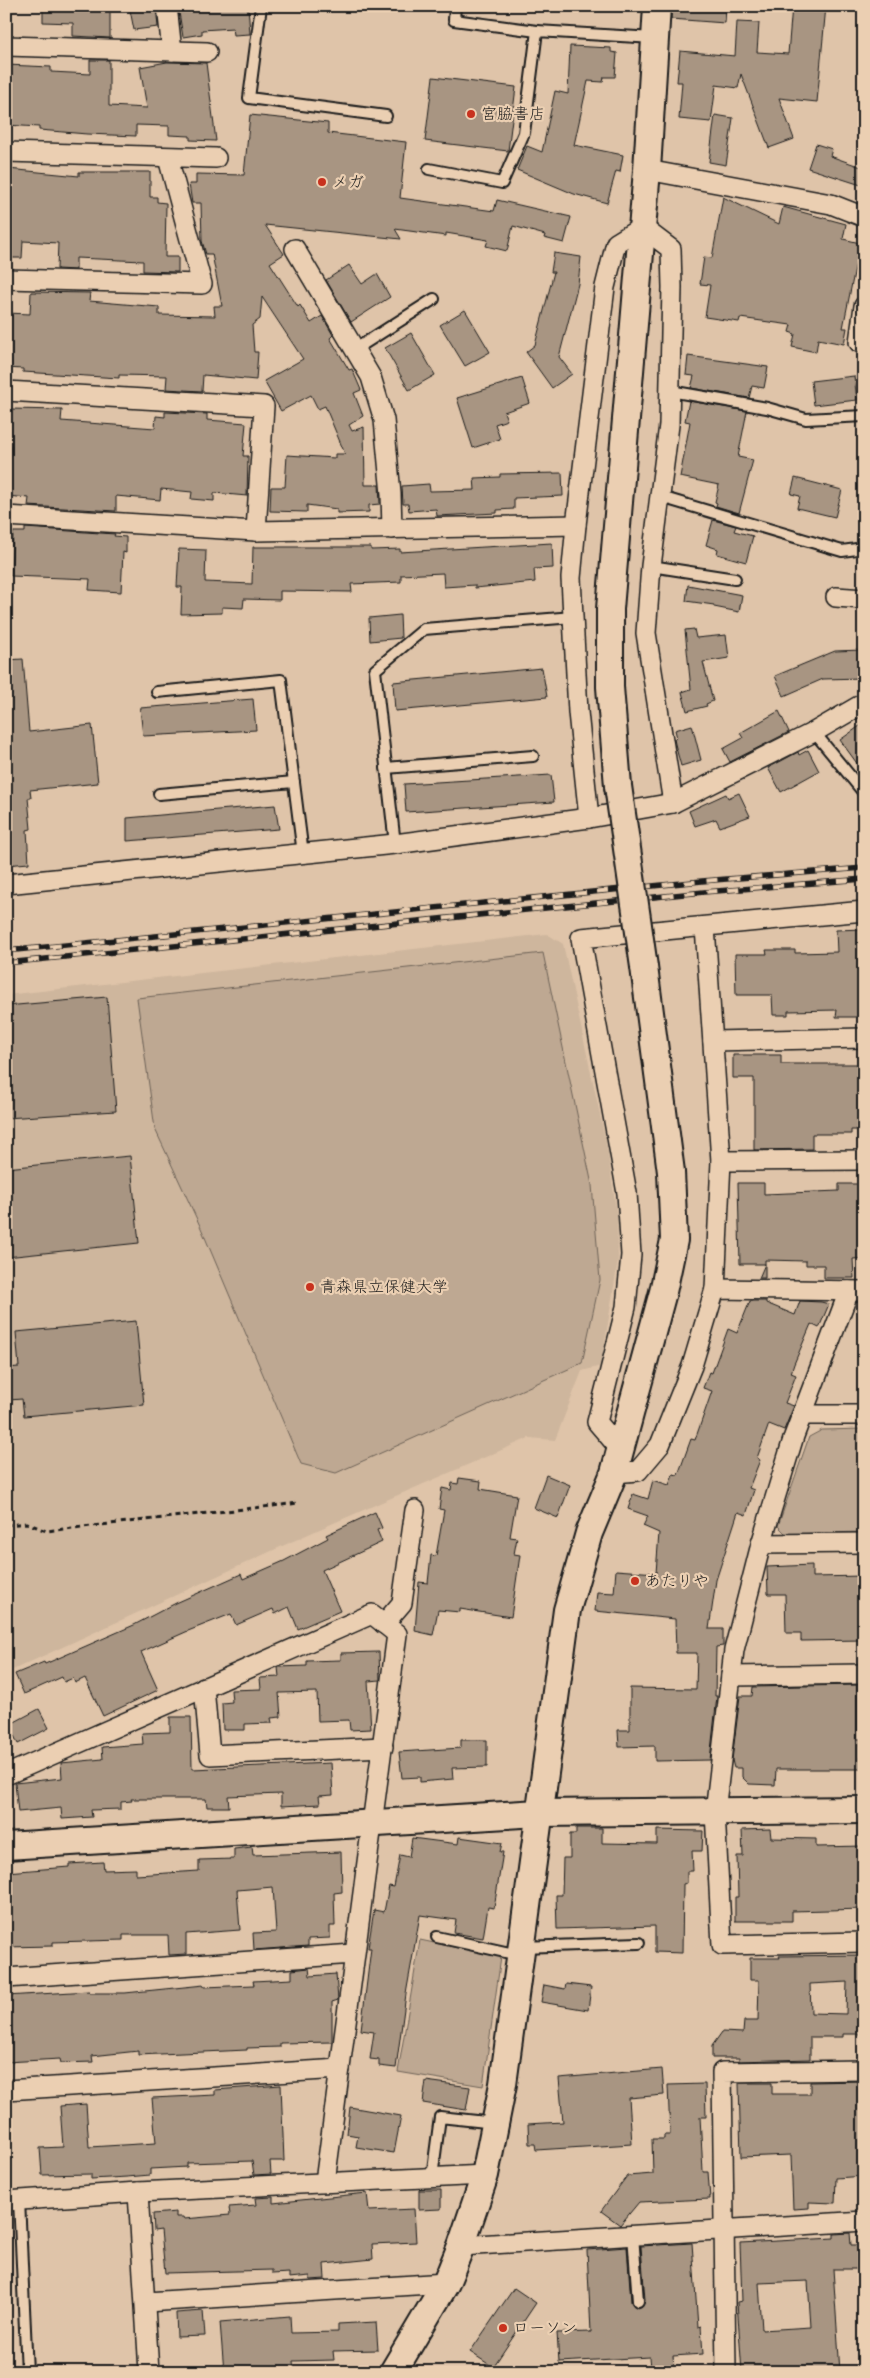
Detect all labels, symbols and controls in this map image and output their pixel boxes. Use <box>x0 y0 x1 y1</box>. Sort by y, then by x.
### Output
place label: 宮脇書店 <box>481 104 545 125</box>
marker: 宮脇書店 <box>465 108 477 120</box>
place label: メガ <box>332 172 364 193</box>
marker: メガ <box>316 176 328 188</box>
place label: 青森県立保健大学 <box>320 1277 448 1298</box>
marker: 青森県立保健大学 <box>304 1281 316 1293</box>
place label: あたりや <box>645 1571 709 1592</box>
marker: あたりや <box>629 1575 641 1587</box>
place label: ローソン <box>513 2318 577 2339</box>
marker: ローソン <box>497 2322 509 2334</box>

